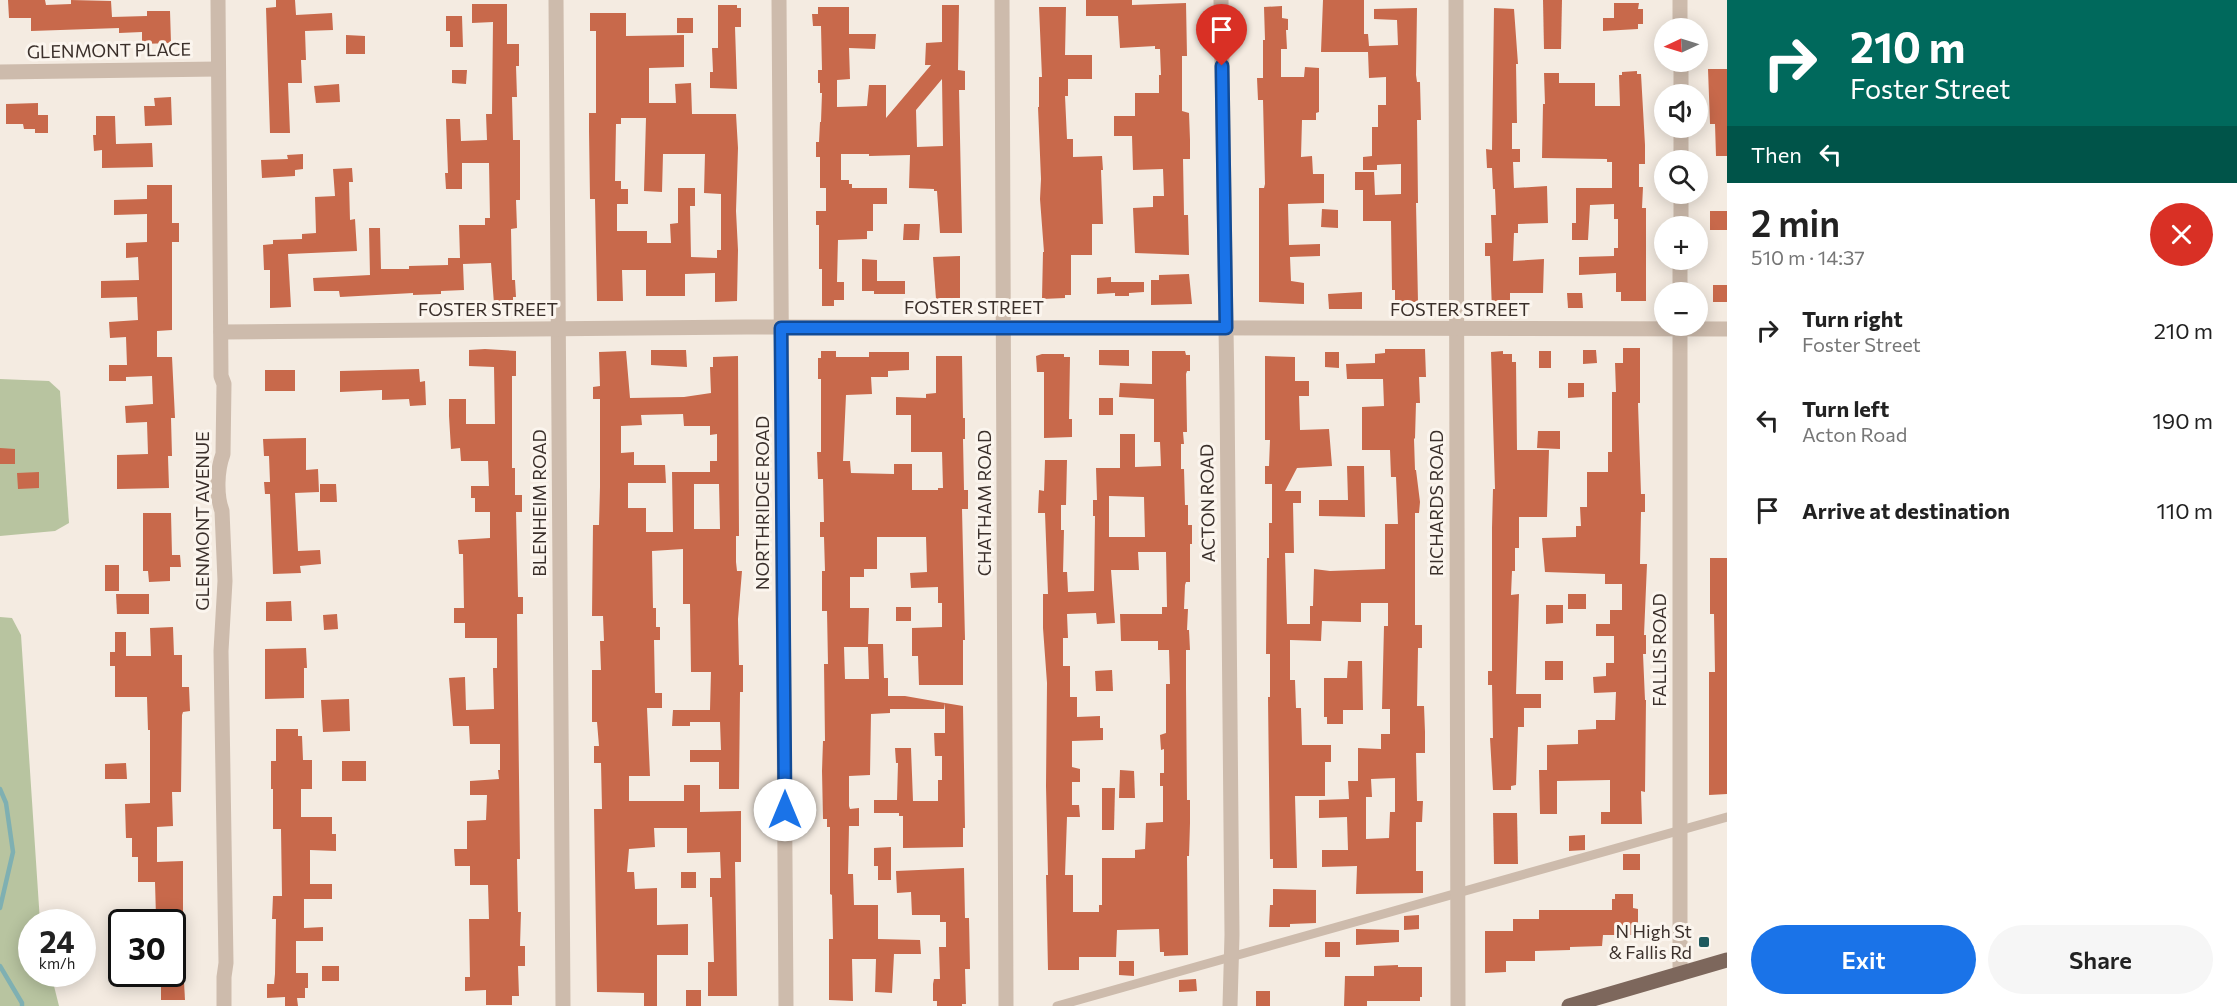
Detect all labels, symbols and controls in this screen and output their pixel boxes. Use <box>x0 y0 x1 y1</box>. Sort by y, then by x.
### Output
pin <box>1196 4 1247 66</box>
icon: arrive <box>1205 13 1238 46</box>
north arrow <box>1654 18 1708 72</box>
map controls <box>1654 18 1708 336</box>
text: 210 m <box>1850 20 1965 72</box>
icon: right <box>1751 24 1829 102</box>
street label: GLENMONT PLACE <box>27 38 191 62</box>
text: Foster Street <box>1850 72 2010 105</box>
button: sound <box>1654 84 1708 138</box>
icon: left <box>1814 138 1847 171</box>
text: Then <box>1751 141 1802 168</box>
button: search <box>1654 150 1708 204</box>
text: 2 min <box>1751 200 1840 244</box>
button: close <box>2150 203 2213 266</box>
button: + <box>1654 216 1708 270</box>
text: 510 m · 14:37 <box>1751 245 1865 269</box>
button: − <box>1654 282 1708 336</box>
street label: FOSTER STREET <box>904 296 1044 318</box>
street label: FOSTER STREET <box>418 298 558 320</box>
street label: FOSTER STREET <box>1390 298 1530 320</box>
text: Turn right <box>1802 305 1903 332</box>
icon: right <box>1751 314 1784 347</box>
text: 210 m <box>2154 317 2213 344</box>
text: Foster Street <box>1802 332 1921 356</box>
text: Turn left <box>1802 395 1889 422</box>
icon: left <box>1751 404 1784 437</box>
text: 190 m <box>2152 407 2213 434</box>
street label: NORTHRIDGE ROAD <box>751 416 773 590</box>
text: Acton Road <box>1802 422 1907 446</box>
street label: BLENHEIM ROAD <box>528 429 550 577</box>
street label: CHATHAM ROAD <box>973 430 995 576</box>
street label: RICHARDS ROAD <box>1425 430 1447 576</box>
street label: GLENMONT AVENUE <box>191 431 213 611</box>
street label: ACTON ROAD <box>1195 444 1219 562</box>
icon: arrive <box>1751 494 1784 527</box>
text: Arrive at destination <box>1802 497 2010 524</box>
text: 110 m <box>2156 497 2213 524</box>
street label: FALLIS ROAD <box>1648 593 1670 707</box>
position arrow <box>753 778 817 842</box>
speed limit sign: 30 <box>108 909 186 987</box>
place label: N High St & Fallis Rd <box>1609 920 1692 963</box>
text: 24 <box>39 922 75 959</box>
button: Exit <box>1751 925 1976 994</box>
button: Share <box>1988 925 2213 994</box>
marker: N High St & Fallis Rd <box>1697 935 1711 949</box>
text: km/h <box>39 954 75 972</box>

